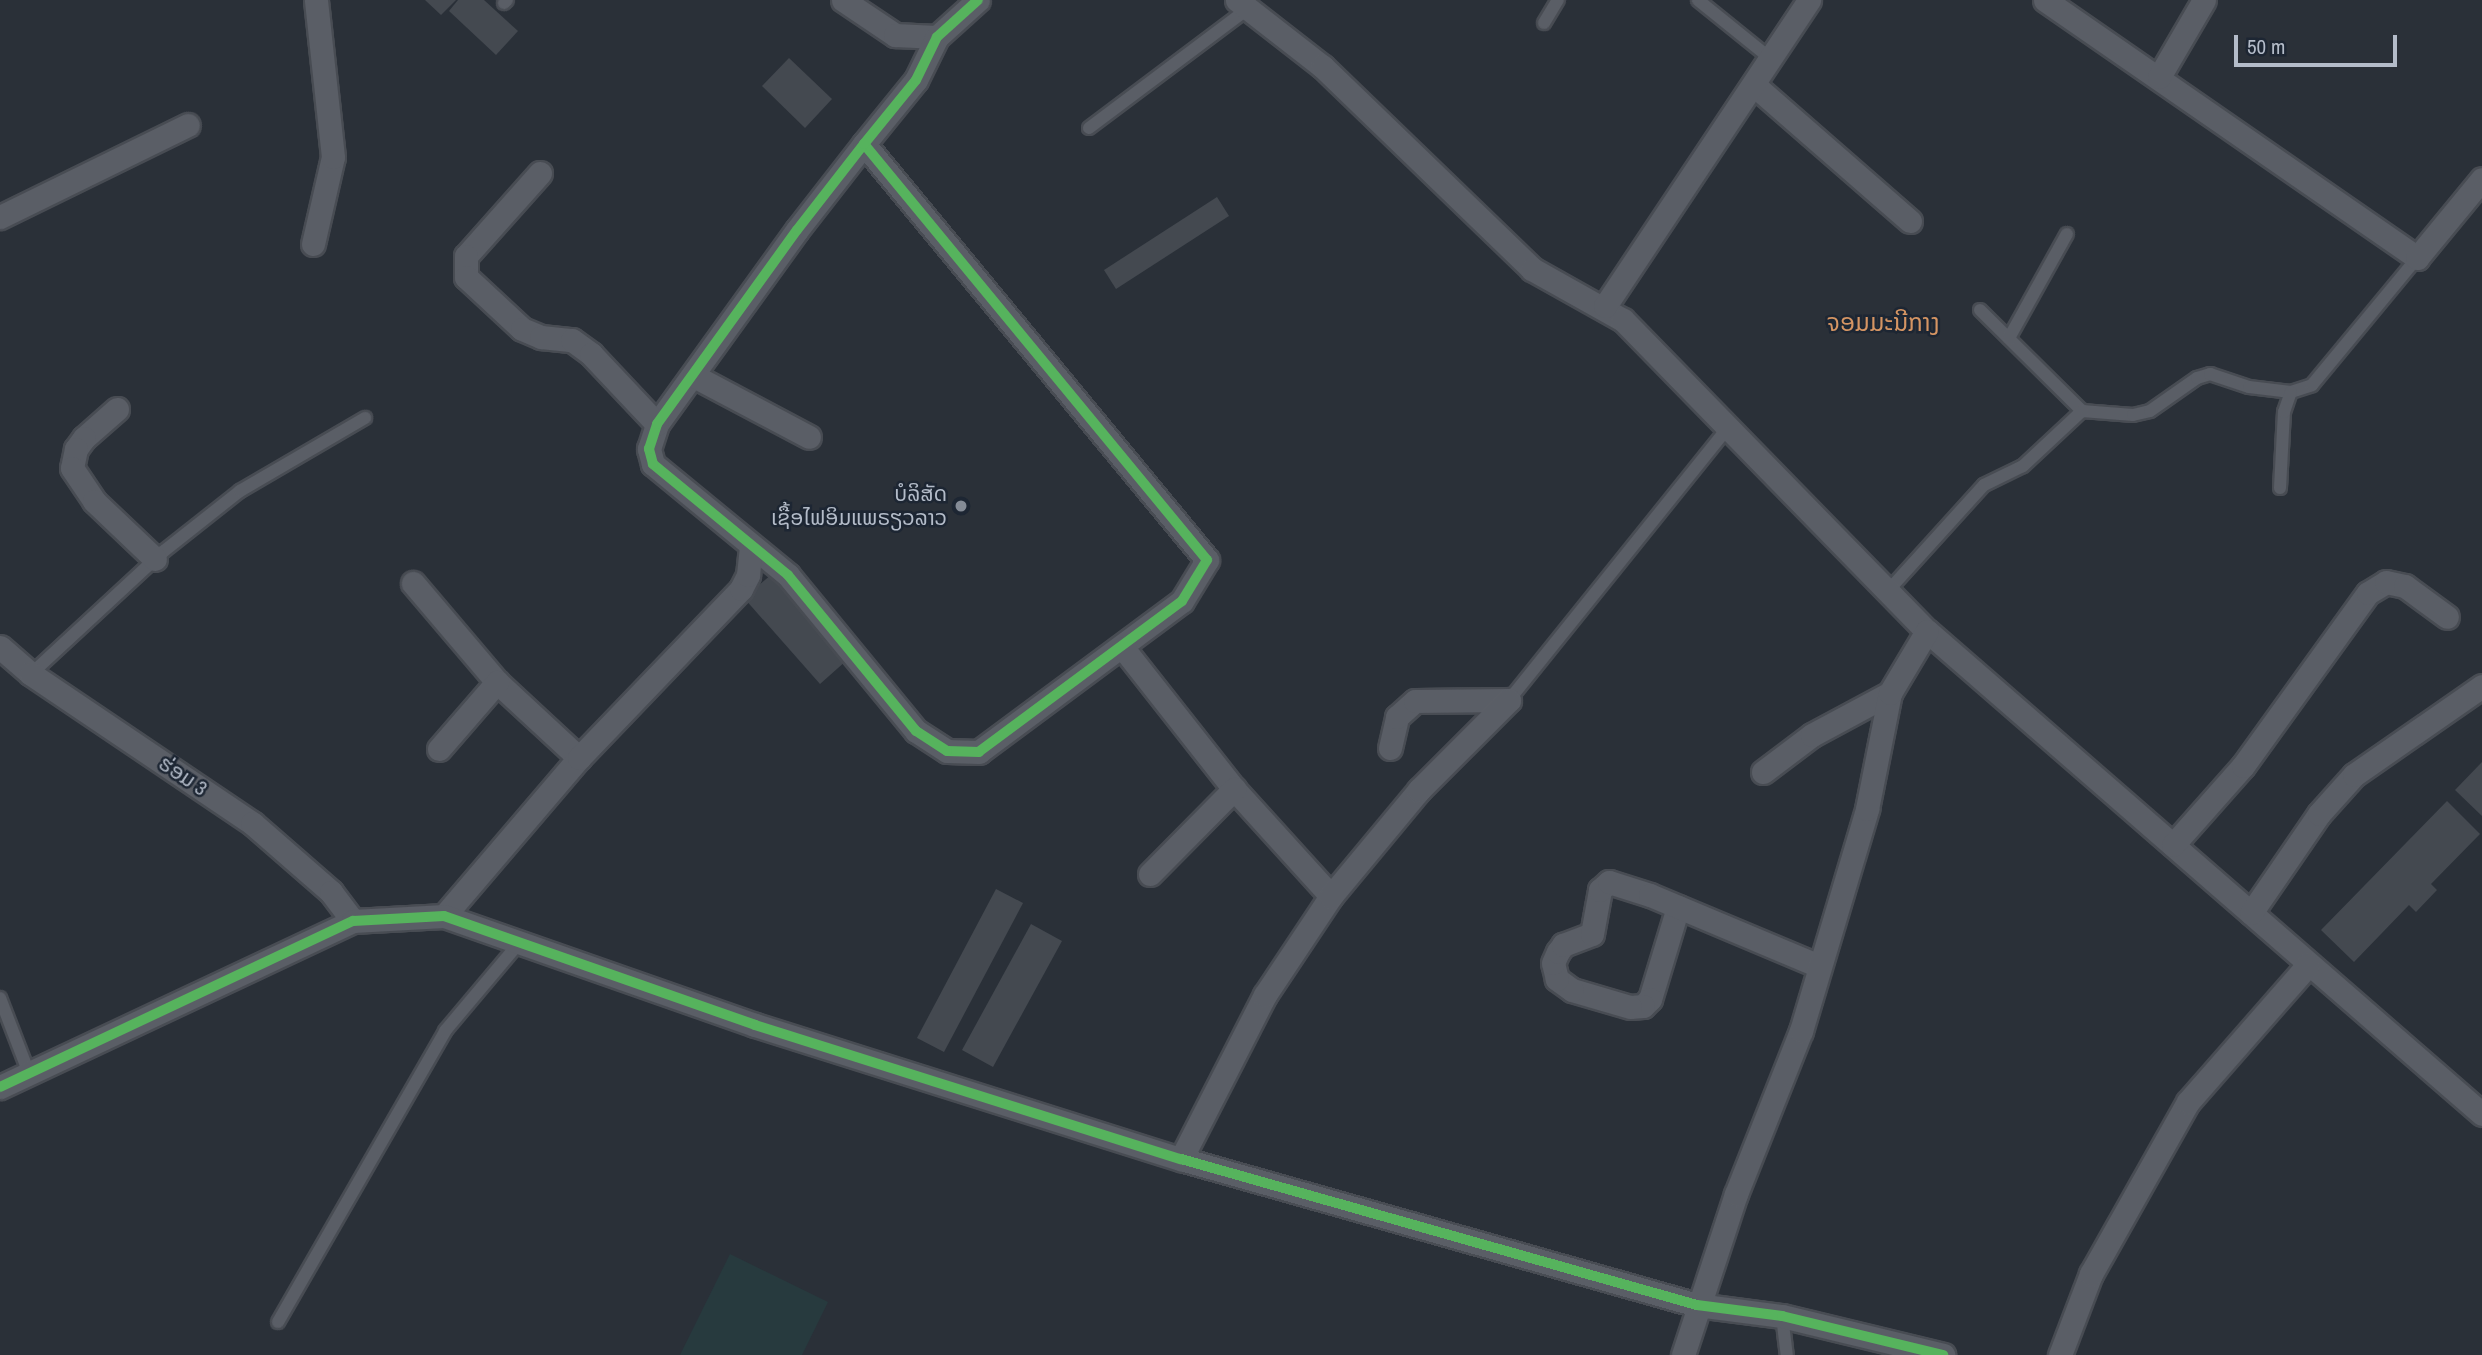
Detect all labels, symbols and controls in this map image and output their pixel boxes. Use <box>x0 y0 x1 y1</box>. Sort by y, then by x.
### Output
scale bar <box>2237 21 2400 65</box>
text: 50 m <box>2247 32 2285 61</box>
district label: ຈອມມະນີກາງ <box>1827 309 1939 337</box>
place label: ບໍລິສັດ ເຊື້ອໄຟອິມແພຣຽວລາວ <box>771 481 947 531</box>
marker: ບໍລິສັດ ເຊື້ອໄຟອິມແພຣຽວລາວ <box>953 498 969 514</box>
street label: ຮ່ອມ 3 <box>154 751 212 801</box>

